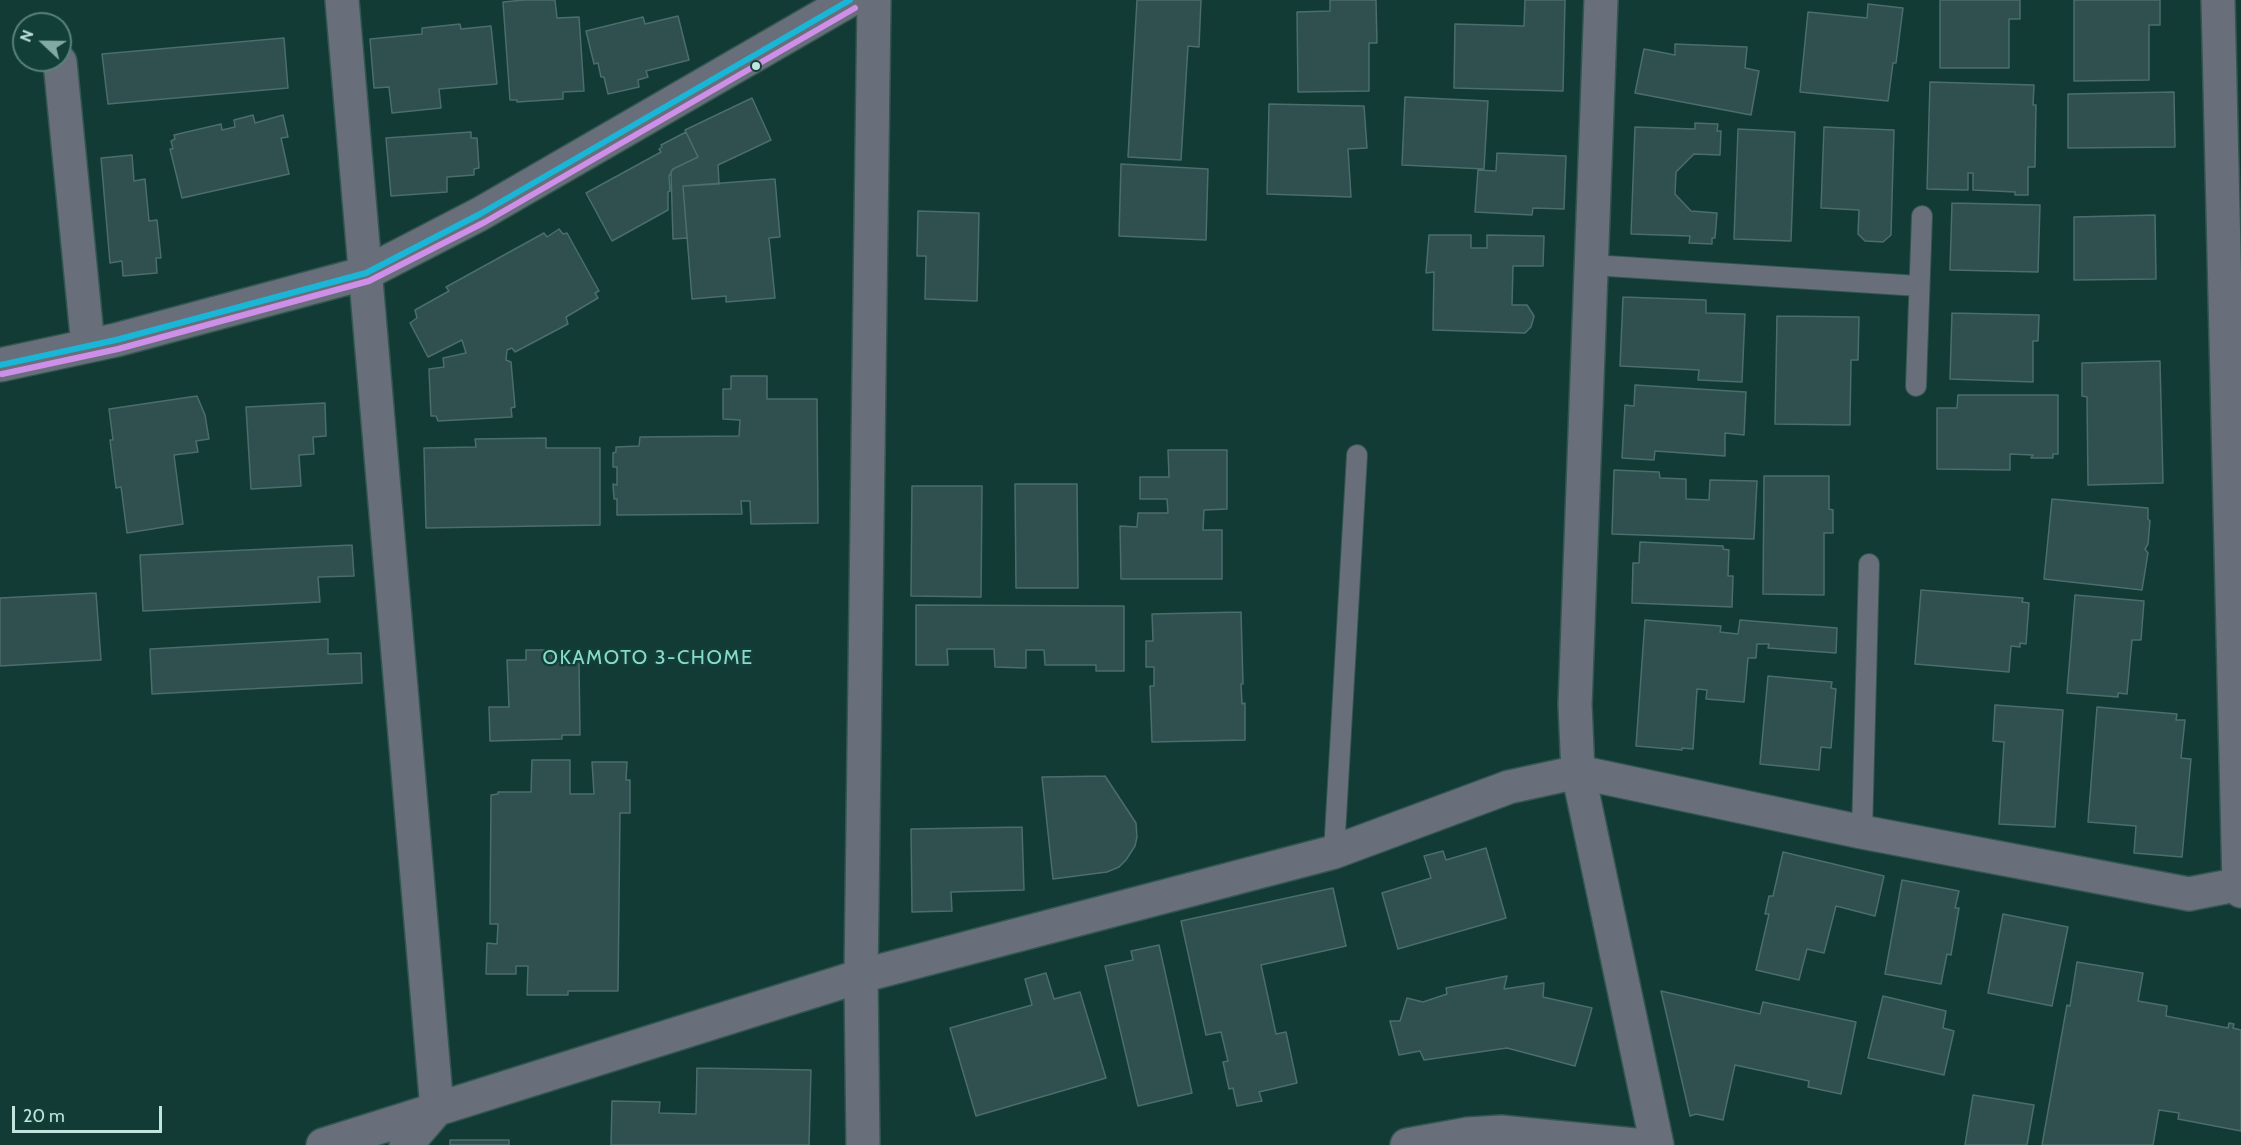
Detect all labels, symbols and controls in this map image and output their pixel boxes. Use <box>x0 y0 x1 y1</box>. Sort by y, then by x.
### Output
north arrow <box>12 12 72 72</box>
text: N <box>16 27 38 45</box>
unlabelled marker <box>750 60 762 72</box>
district label: OKAMOTO 3-CHOME <box>543 646 753 670</box>
scale bar <box>15 1094 165 1132</box>
text: 20 m <box>23 1105 65 1127</box>

